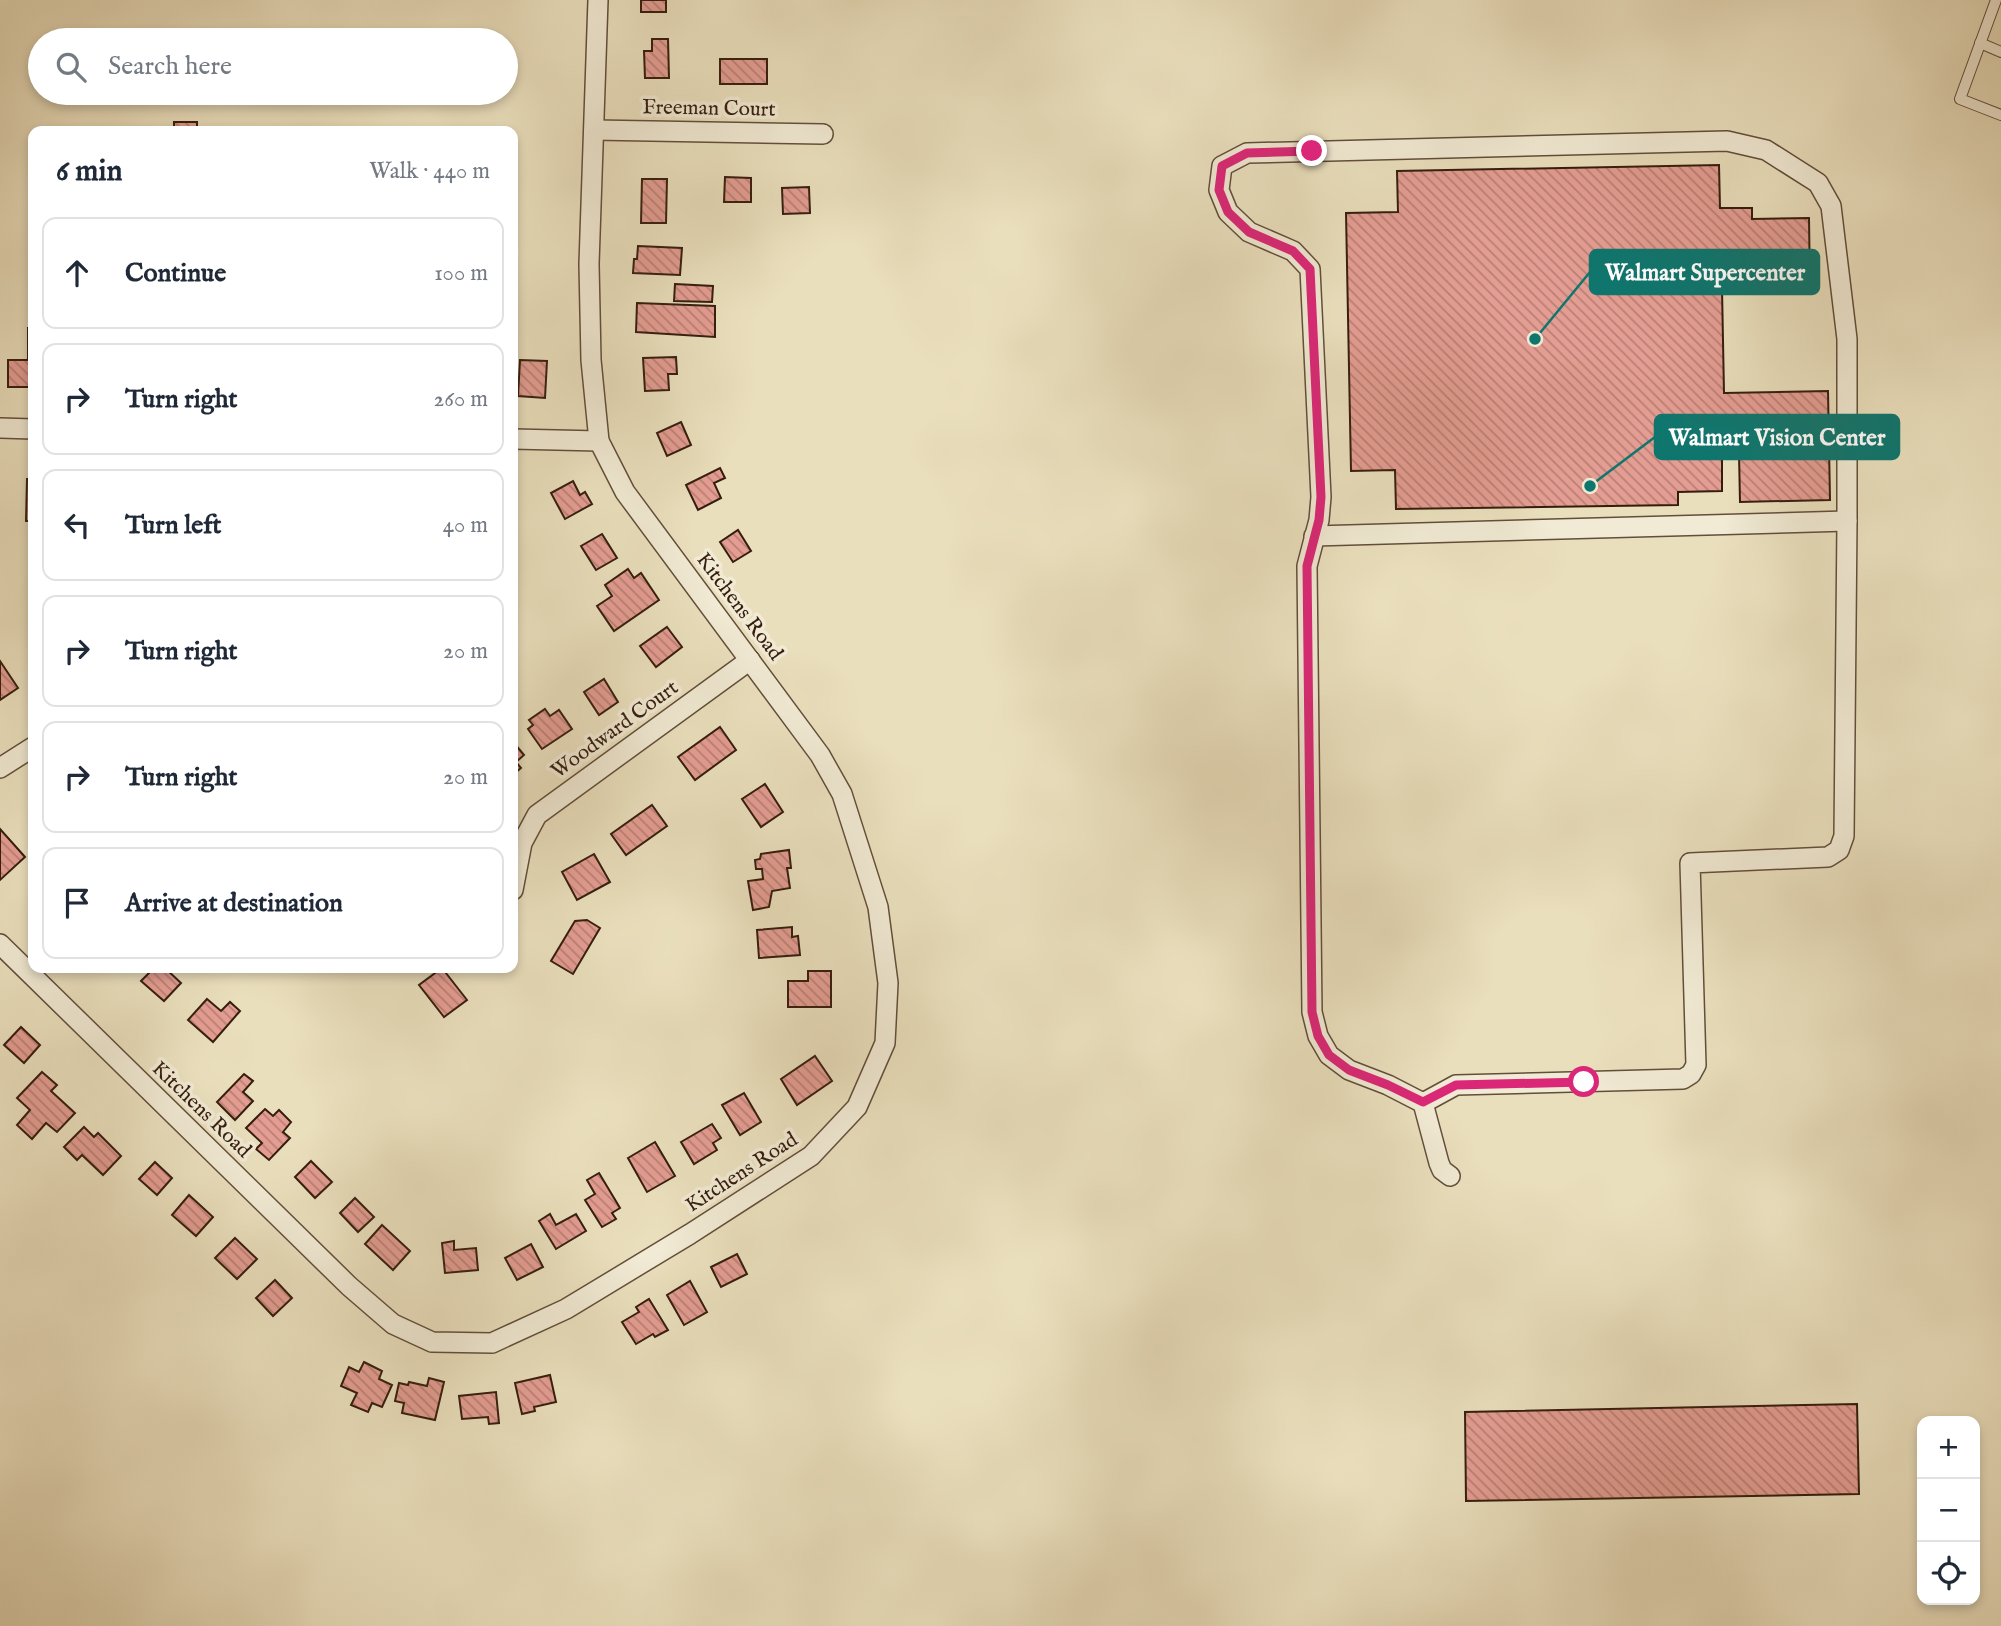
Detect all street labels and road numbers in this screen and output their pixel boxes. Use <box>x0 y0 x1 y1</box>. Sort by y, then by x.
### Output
street label: Freeman Court <box>642 94 776 124</box>
street label: Kitchens Road <box>690 548 789 667</box>
street label: Woodward Court <box>546 675 684 785</box>
street label: Kitchens Road <box>145 1056 257 1165</box>
street label: Kitchens Road <box>681 1126 804 1219</box>

